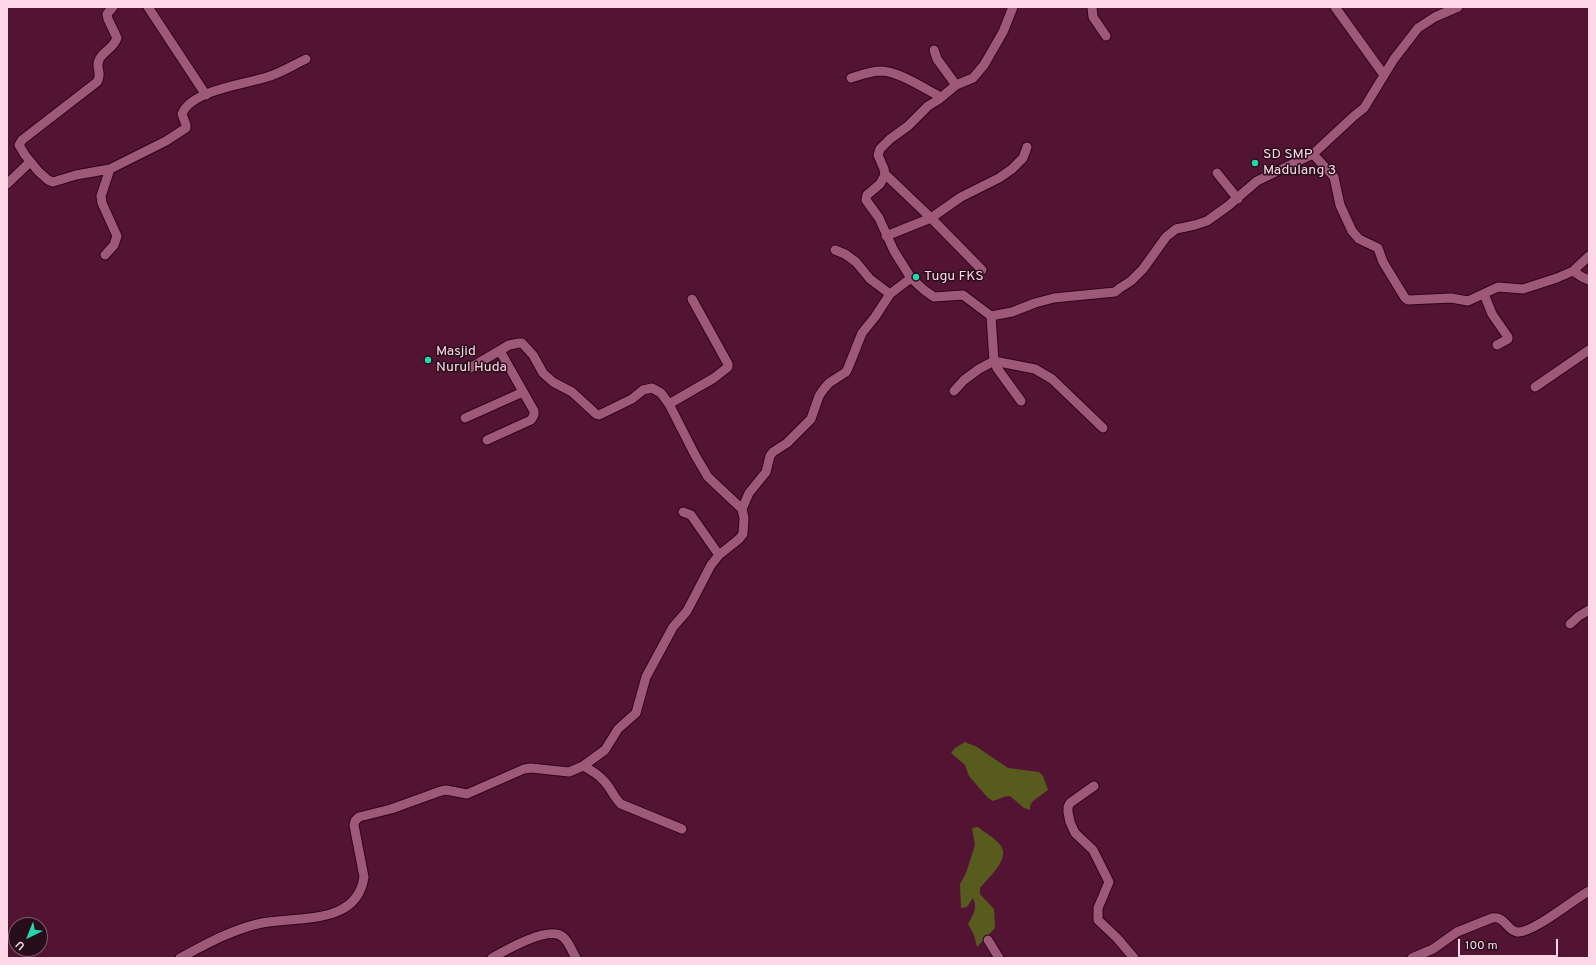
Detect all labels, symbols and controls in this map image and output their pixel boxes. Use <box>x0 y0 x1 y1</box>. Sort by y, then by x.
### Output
place label: SD SMP Madulang 3 <box>1263 147 1336 180</box>
marker: SD SMP Madulang 3 <box>1250 158 1260 168</box>
place label: Tugu FKS <box>924 269 984 285</box>
marker: Tugu FKS <box>911 272 921 282</box>
place label: Masjid Nurul Huda <box>436 344 507 376</box>
marker: Masjid Nurul Huda <box>423 355 433 365</box>
north arrow <box>8 917 48 957</box>
scale bar <box>1460 931 1560 957</box>
text: U <box>13 937 28 953</box>
text: 100 m <box>1465 938 1498 954</box>

